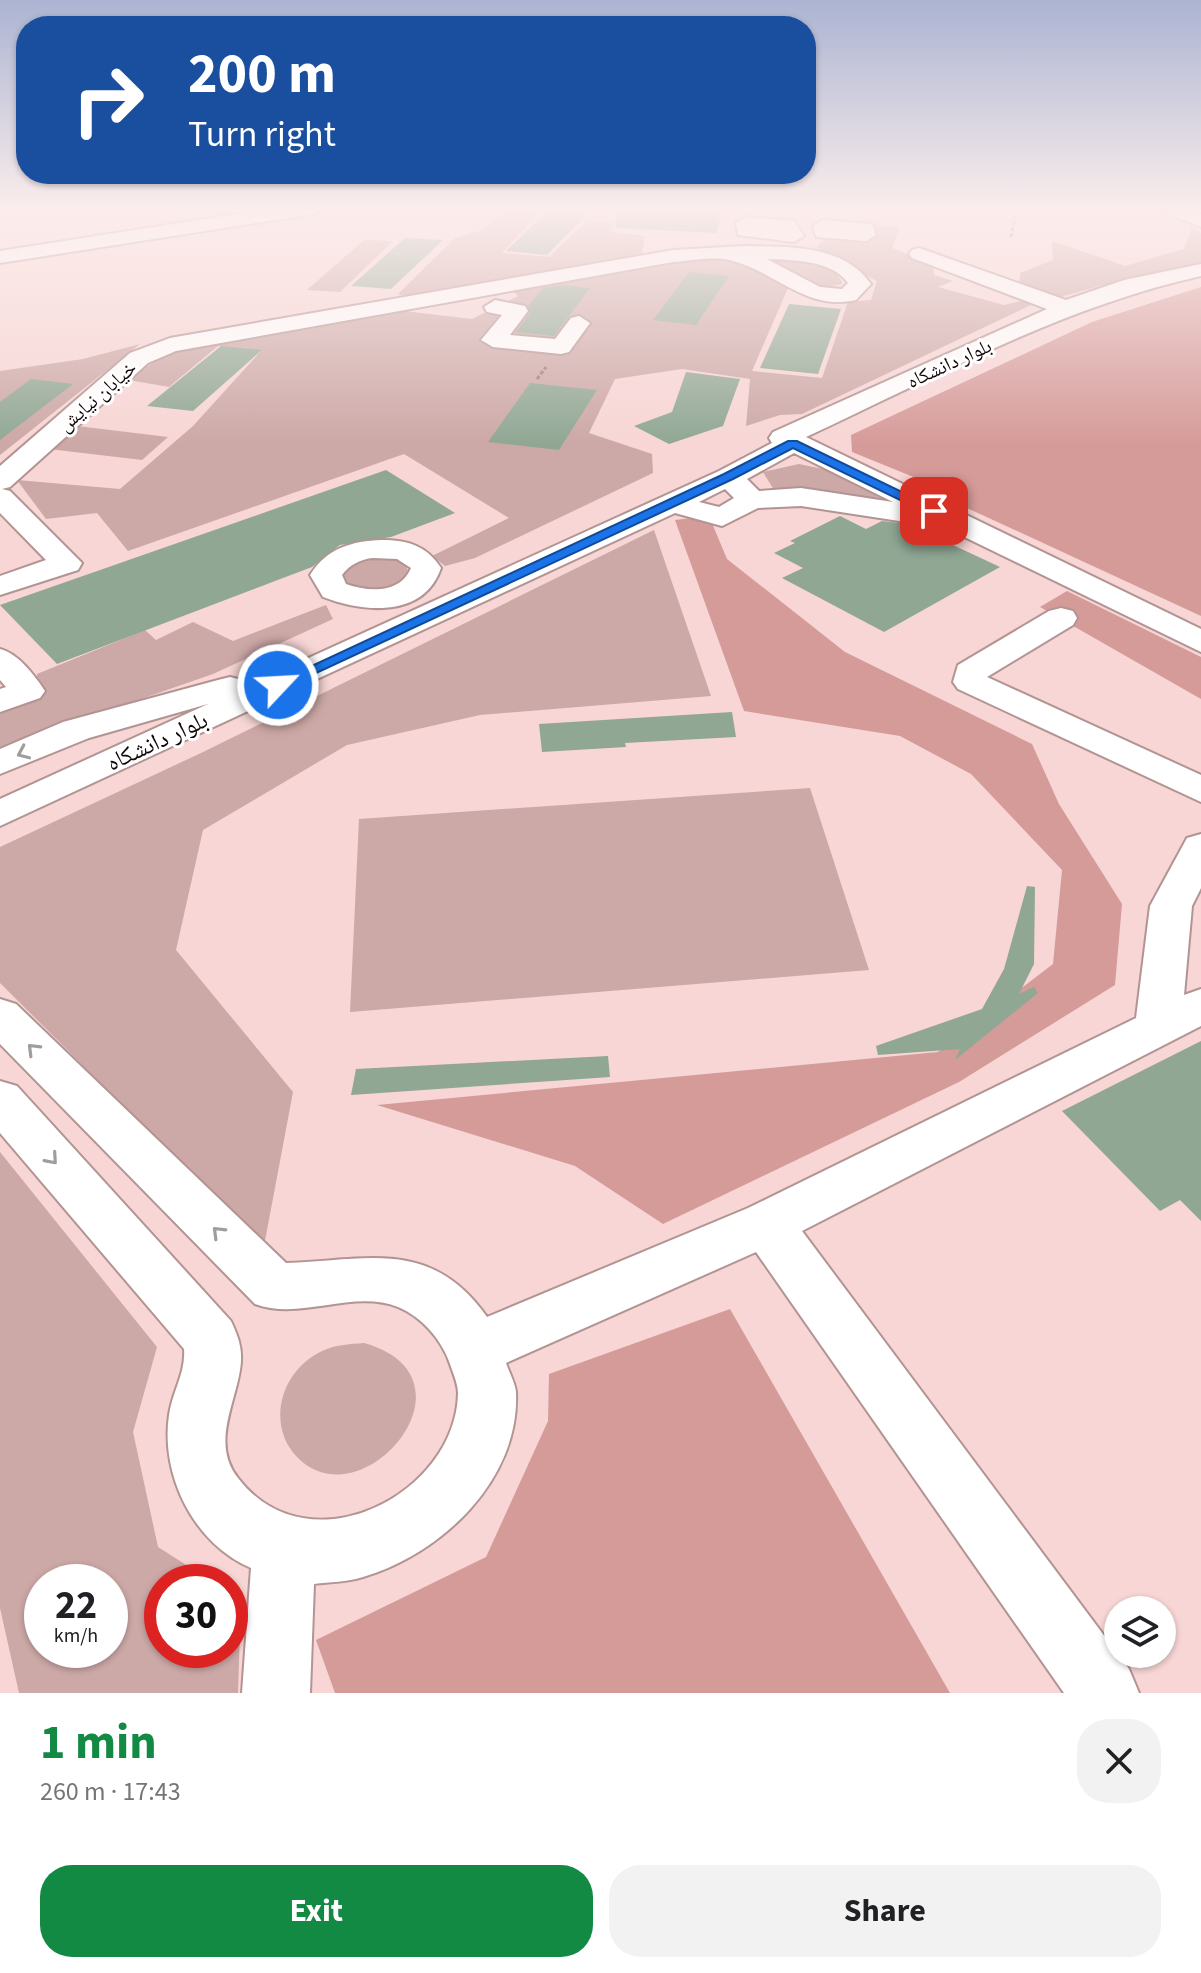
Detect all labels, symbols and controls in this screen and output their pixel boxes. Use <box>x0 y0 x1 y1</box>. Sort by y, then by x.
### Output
text: 200 m <box>188 35 336 114</box>
icon: right <box>56 48 160 152</box>
text: Turn right <box>188 109 336 160</box>
street label: بلوار دانشکاه <box>903 332 996 396</box>
street label: خیابان نیایش <box>52 354 143 439</box>
pin <box>900 477 968 545</box>
icon: arrive <box>912 489 956 533</box>
position arrow <box>236 643 320 727</box>
street label: بلوار دانشکاه <box>101 703 214 780</box>
one-way arrow <box>17 744 31 760</box>
one-way arrow <box>28 1044 42 1058</box>
one-way arrow <box>42 1149 56 1164</box>
one-way arrow <box>213 1227 227 1241</box>
speed limit sign: 30 <box>144 1564 248 1668</box>
text: 22 <box>55 1577 97 1634</box>
map controls <box>1104 1596 1176 1668</box>
button: layers <box>1104 1596 1176 1668</box>
text: km/h <box>54 1622 98 1650</box>
text: 1 min <box>40 1709 157 1777</box>
button: close <box>1077 1719 1161 1803</box>
text: 260 m · 17:43 <box>40 1773 181 1810</box>
button: Exit <box>40 1865 593 1957</box>
button: Share <box>609 1865 1161 1957</box>

